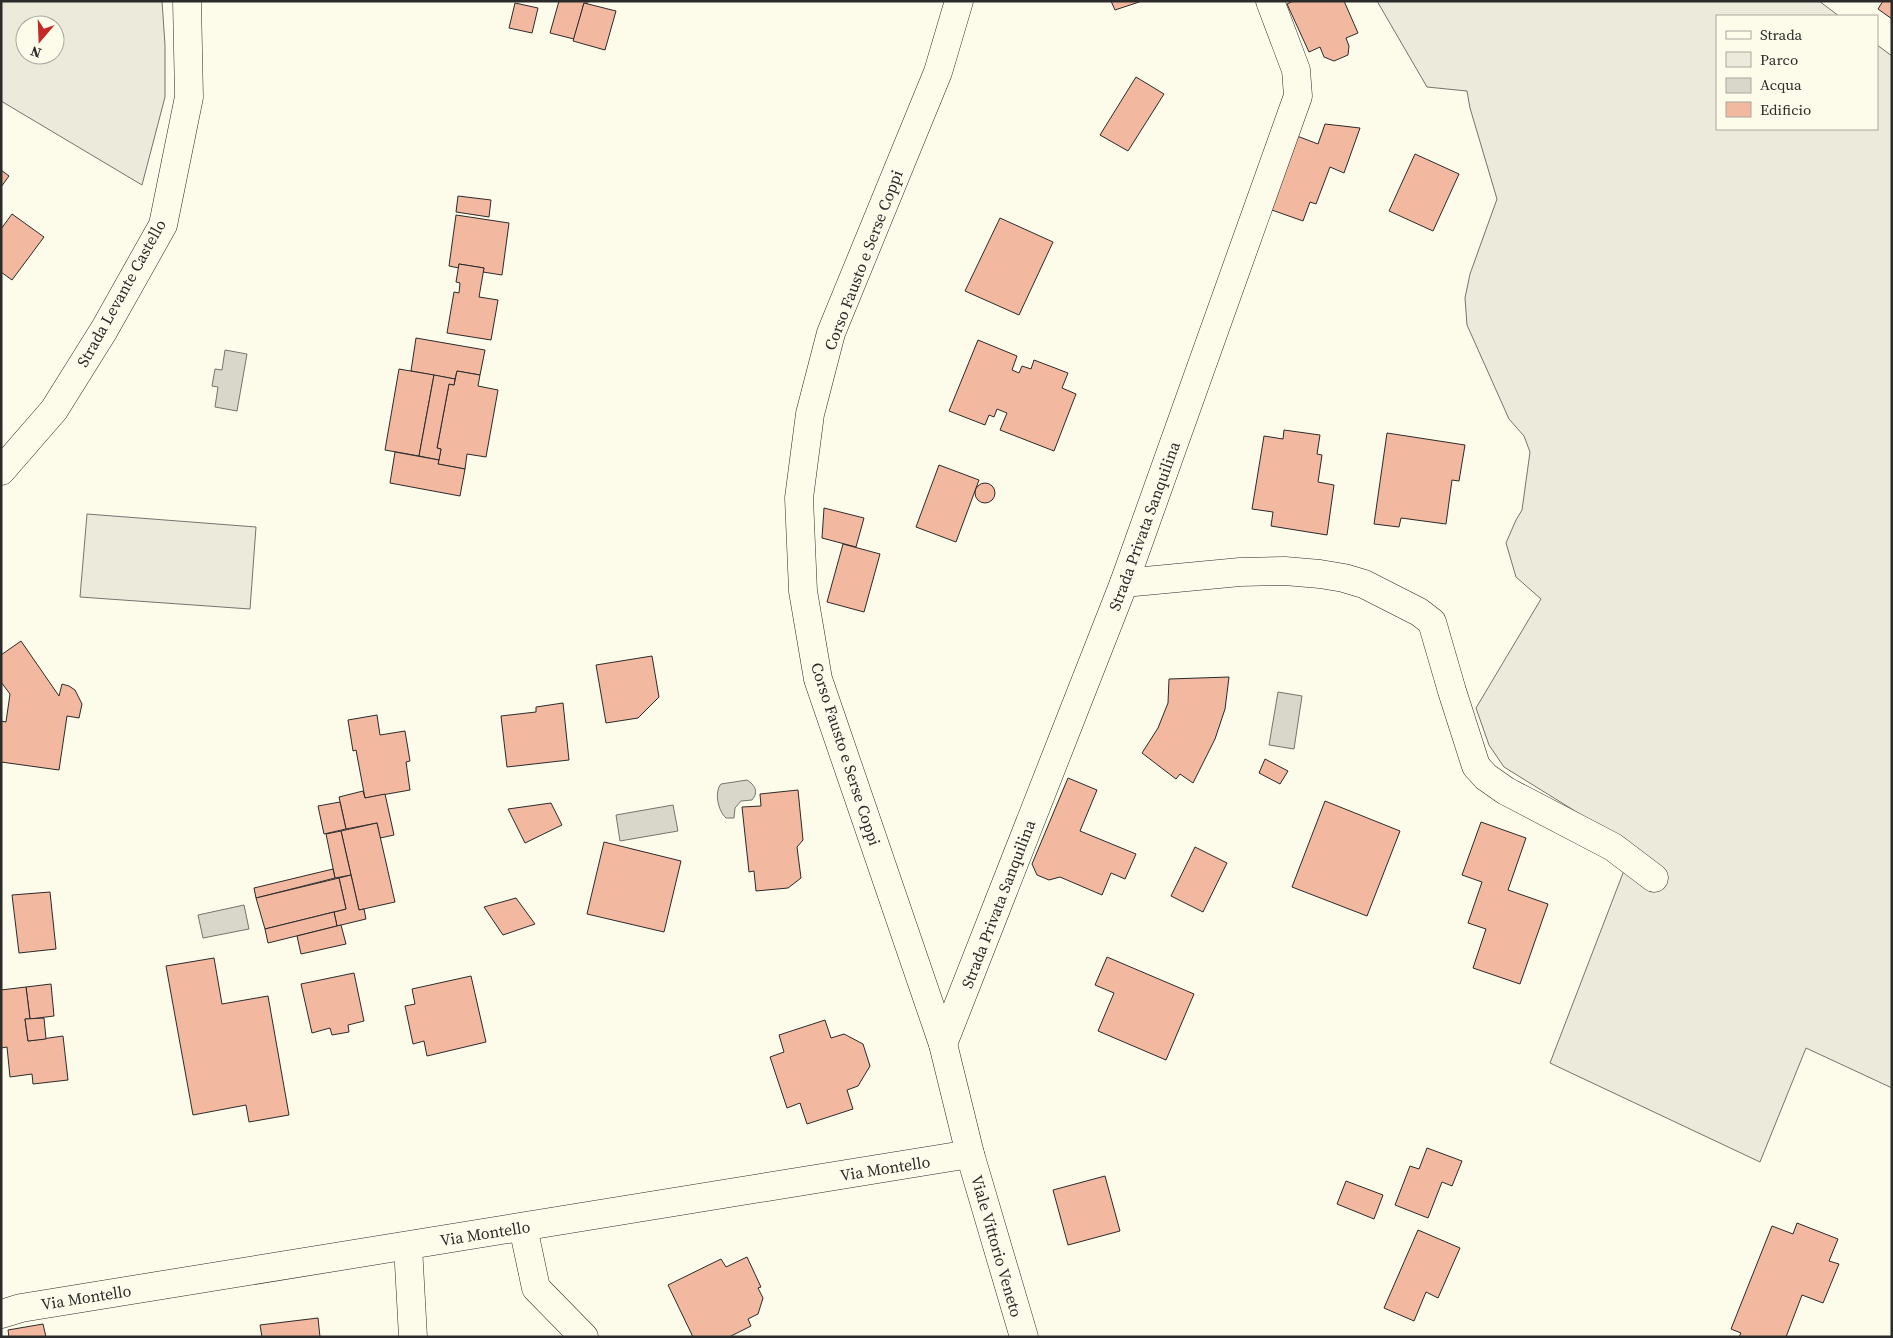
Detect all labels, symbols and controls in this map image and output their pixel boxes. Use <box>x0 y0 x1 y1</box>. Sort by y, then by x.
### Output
north arrow <box>15 15 65 65</box>
legend <box>1716 15 1878 130</box>
text: Strada <box>1760 24 1803 45</box>
text: N <box>28 41 44 63</box>
text: Parco <box>1760 49 1798 70</box>
text: Acqua <box>1760 74 1802 95</box>
text: Edificio <box>1760 99 1811 120</box>
street label: Corso Fausto e Serse Coppi <box>818 167 908 353</box>
street label: Strada Levante Castello <box>71 215 171 371</box>
street label: Strada Privata Sanquilina <box>1103 437 1185 614</box>
street label: Corso Fausto e Serse Coppi <box>806 660 886 849</box>
street label: Strada Privata Sanquilina <box>956 816 1041 991</box>
street label: Via Montello <box>838 1150 932 1186</box>
street label: Viale Vittorio Veneto <box>966 1172 1028 1320</box>
street label: Via Montello <box>438 1215 532 1251</box>
street label: Via Montello <box>39 1279 133 1315</box>

